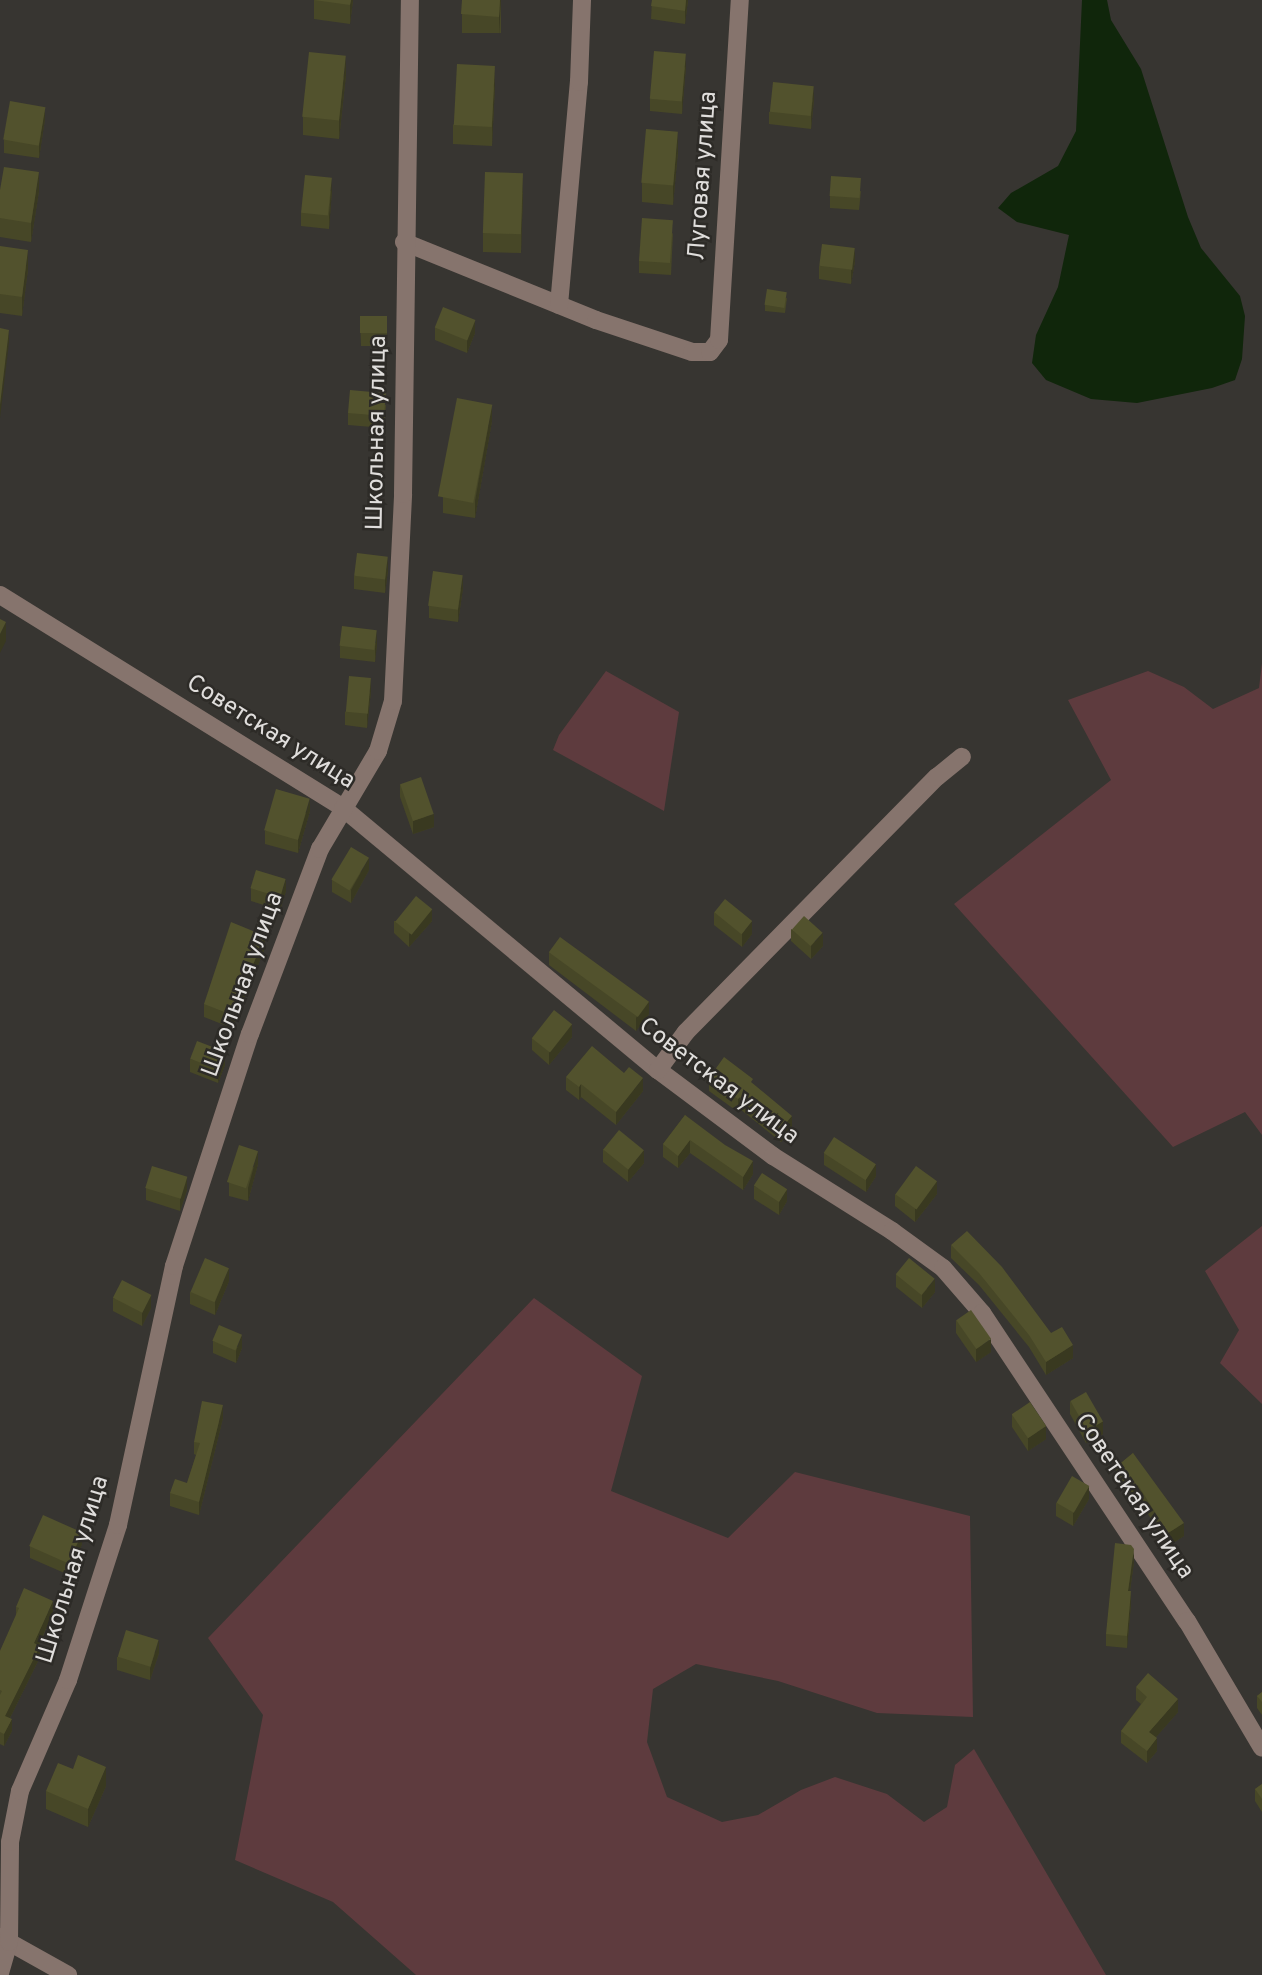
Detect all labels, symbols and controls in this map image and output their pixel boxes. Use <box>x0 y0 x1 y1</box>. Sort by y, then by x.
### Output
street label: Луговая улица <box>684 90 724 262</box>
street label: Школьная улица <box>362 335 394 531</box>
street label: Советская улица <box>180 670 360 796</box>
street label: Школьная улица <box>197 889 291 1081</box>
street label: Советская улица <box>632 1012 804 1152</box>
street label: Советская улица <box>1067 1409 1199 1585</box>
street label: Школьная улица <box>32 1473 116 1667</box>

